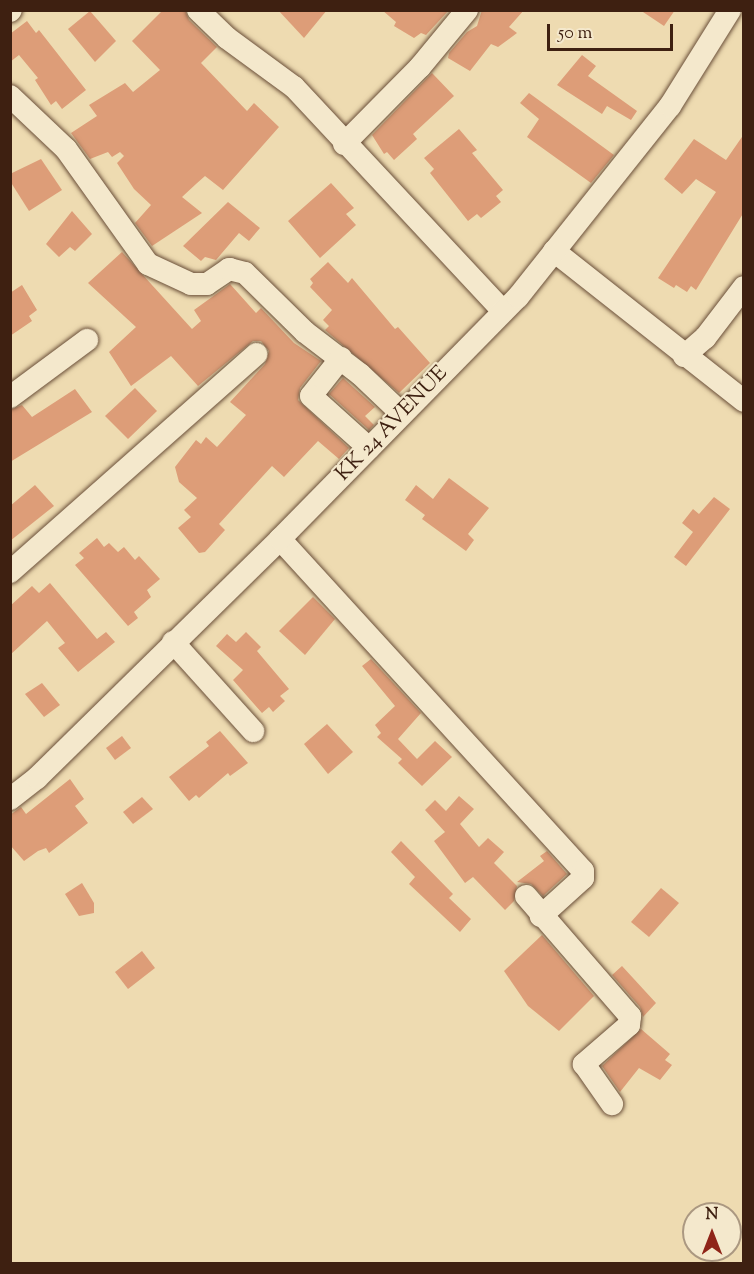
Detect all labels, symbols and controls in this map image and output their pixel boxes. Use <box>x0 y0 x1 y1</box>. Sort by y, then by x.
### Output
scale bar <box>550 12 676 50</box>
text: 50 m <box>558 21 592 47</box>
street label: KK 24 AVENUE <box>331 361 453 487</box>
north arrow <box>682 1202 742 1262</box>
text: N <box>706 1204 718 1227</box>

